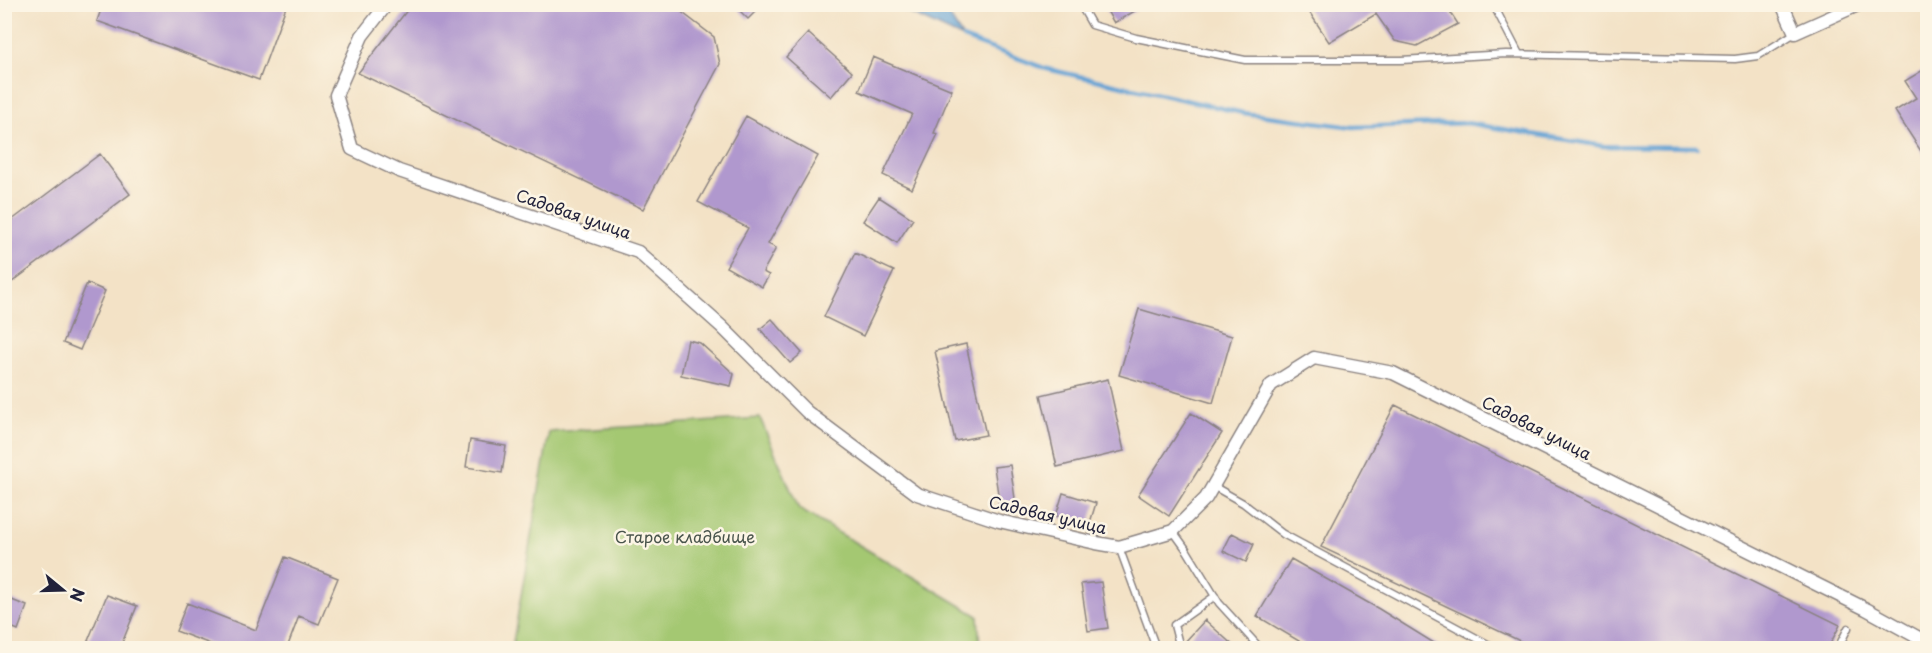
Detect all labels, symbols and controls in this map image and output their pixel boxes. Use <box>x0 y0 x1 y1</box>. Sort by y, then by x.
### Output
street label: Садовая улица <box>513 182 635 244</box>
street label: Садовая улица <box>1478 389 1596 465</box>
street label: Садовая улица <box>987 489 1109 539</box>
park label: Старое кладбище <box>615 524 755 548</box>
north arrow <box>33 560 93 620</box>
text: N <box>65 585 92 605</box>

